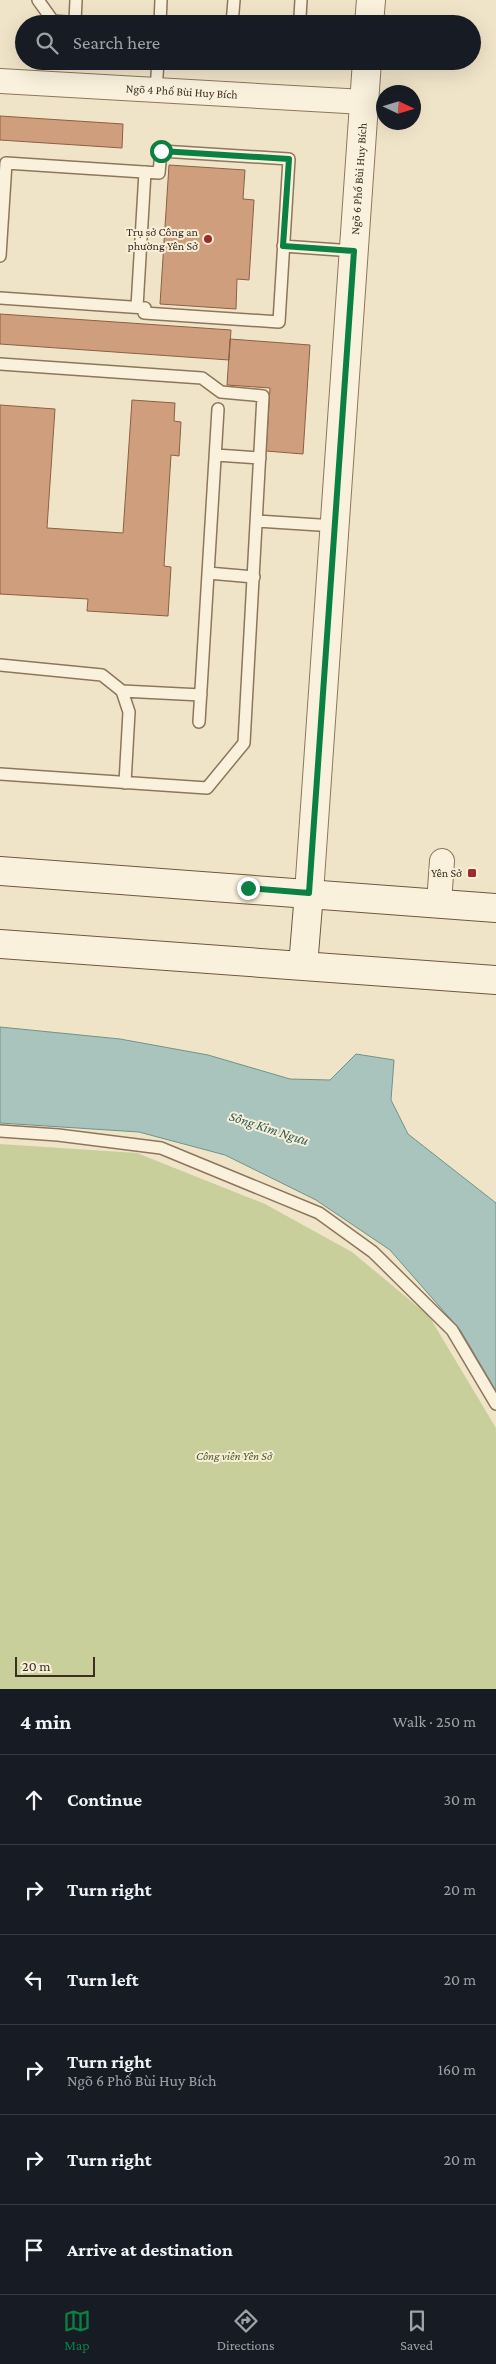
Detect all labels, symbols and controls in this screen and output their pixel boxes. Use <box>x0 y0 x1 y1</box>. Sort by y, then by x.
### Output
search box <box>15 15 481 70</box>
icon: search <box>33 29 61 57</box>
text: Search here <box>73 32 160 53</box>
street label: Ngõ 4 Phố Bùi Huy Bích <box>125 81 239 102</box>
north arrow <box>376 85 421 130</box>
street label: Ngõ 6 Phố Bùi Huy Bích <box>348 122 370 235</box>
route start <box>150 140 173 163</box>
place label: Trụ sở Công an phường Yên Sở <box>126 225 199 253</box>
marker: Trụ sở Công an phường Yên Sở <box>202 233 214 245</box>
place label: Yên Sở <box>431 866 462 880</box>
marker: Yên Sở <box>466 867 478 879</box>
route end <box>237 877 260 900</box>
water label: Sông Kim Ngưu <box>227 1108 311 1148</box>
park label: Công viên Yên Sở <box>196 1449 273 1463</box>
scale bar <box>15 1654 95 1677</box>
text: 20 m <box>22 1658 50 1674</box>
text: 4 min <box>20 1710 71 1734</box>
text: Walk · 250 m <box>393 1713 476 1730</box>
icon: ahead <box>20 1786 48 1814</box>
text: Continue <box>67 1789 142 1810</box>
text: 30 m <box>444 1791 476 1808</box>
icon: right <box>20 1876 48 1904</box>
text: Turn right <box>67 1879 152 1900</box>
text: 20 m <box>443 1881 476 1898</box>
icon: left <box>20 1966 48 1994</box>
text: Turn left <box>67 1969 139 1990</box>
text: 20 m <box>443 1971 476 1988</box>
text: Turn right <box>67 2051 152 2072</box>
icon: right <box>20 2056 48 2084</box>
text: 160 m <box>438 2061 476 2078</box>
text: Ngõ 6 Phố Bùi Huy Bích <box>67 2072 217 2089</box>
icon: right <box>20 2146 48 2174</box>
text: Turn right <box>67 2149 152 2170</box>
text: 20 m <box>443 2151 476 2168</box>
icon: arrive <box>20 2236 48 2264</box>
text: Arrive at destination <box>67 2239 233 2260</box>
tab: Map <box>63 2307 91 2353</box>
tab: Directions <box>217 2307 275 2353</box>
tab: Saved <box>400 2307 433 2353</box>

